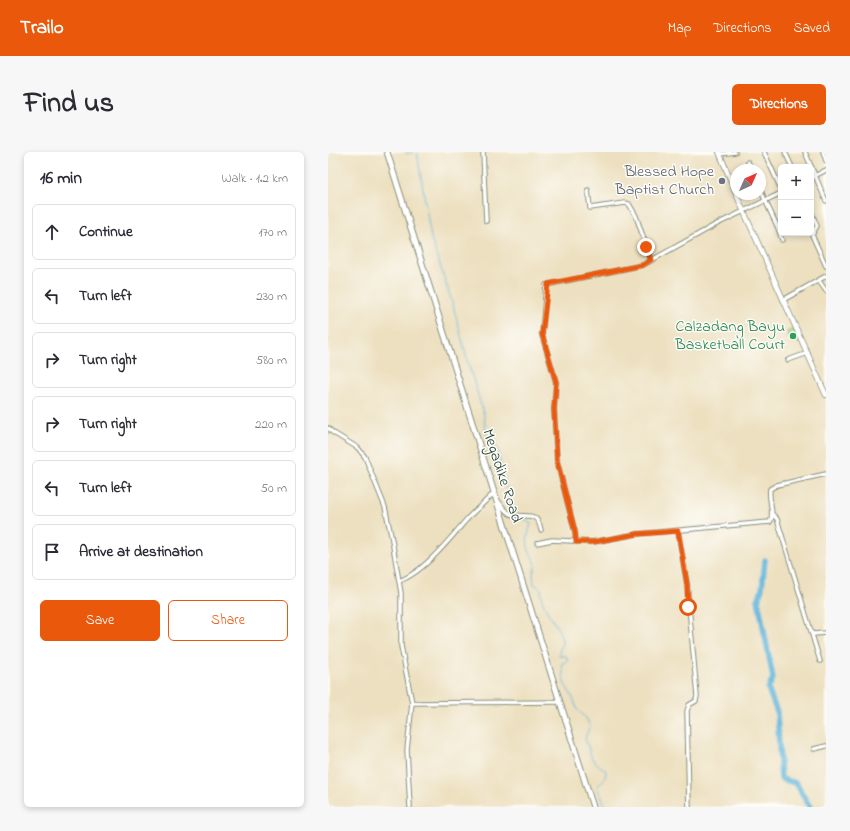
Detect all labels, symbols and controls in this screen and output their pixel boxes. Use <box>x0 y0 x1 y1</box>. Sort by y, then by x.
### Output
text: Trailo <box>20 15 64 42</box>
text: Map <box>668 18 691 39</box>
text: Directions <box>713 18 771 39</box>
text: Saved <box>793 18 830 39</box>
text: Find us <box>24 84 114 125</box>
button: Directions <box>732 84 826 125</box>
place label: Blessed Hope Baptist Church <box>614 160 715 202</box>
north arrow <box>730 164 766 200</box>
map controls <box>778 164 814 236</box>
button: + <box>778 164 814 200</box>
text: 16 min <box>40 166 82 191</box>
text: Walk · 1.2 km <box>221 169 288 188</box>
marker: Blessed Hope Baptist Church <box>717 176 727 186</box>
button: − <box>778 200 814 236</box>
icon: ahead <box>41 221 63 243</box>
text: Continue <box>79 221 133 243</box>
text: 170 m <box>259 223 287 242</box>
route end <box>637 238 655 256</box>
icon: left <box>41 285 63 307</box>
text: Turn left <box>79 285 132 307</box>
text: 230 m <box>256 287 287 306</box>
place label: Calzadang Bayu Basketball Court <box>674 315 786 357</box>
marker: Calzadang Bayu Basketball Court <box>788 331 798 341</box>
icon: right <box>41 349 63 371</box>
text: Turn right <box>79 349 137 371</box>
text: 580 m <box>256 351 287 370</box>
icon: right <box>41 413 63 435</box>
text: Turn right <box>79 413 137 435</box>
text: 220 m <box>255 415 287 434</box>
street label: Megadike Road <box>476 426 528 526</box>
icon: left <box>41 477 63 499</box>
text: Turn left <box>79 477 132 499</box>
text: 50 m <box>261 479 287 498</box>
icon: arrive <box>41 541 63 563</box>
text: Arrive at destination <box>79 541 203 563</box>
route start <box>679 598 697 616</box>
button: Save <box>40 600 160 641</box>
button: Share <box>168 600 288 641</box>

